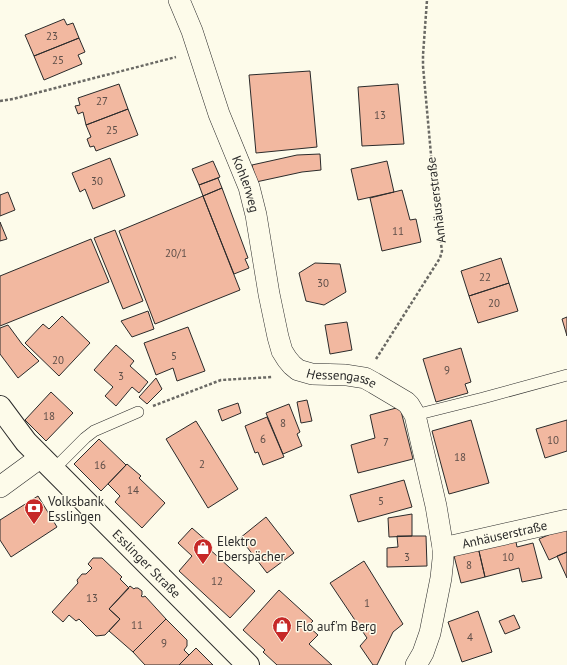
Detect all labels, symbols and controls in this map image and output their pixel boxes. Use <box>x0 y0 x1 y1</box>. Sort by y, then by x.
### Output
house number: 23 <box>46 29 58 43</box>
house number: 25 <box>52 53 64 67</box>
house number: 27 <box>96 94 108 108</box>
house number: 13 <box>374 108 386 122</box>
house number: 25 <box>106 123 118 137</box>
street label: Kohlerweg <box>228 153 263 214</box>
street label: Anhäuserstraße <box>422 156 450 244</box>
house number: 30 <box>91 174 103 188</box>
house number: 11 <box>392 224 404 238</box>
house number: 20/1 <box>165 246 187 260</box>
house number: 22 <box>479 270 491 284</box>
house number: 30 <box>317 276 329 290</box>
house number: 20 <box>488 296 500 310</box>
house number: 5 <box>171 349 177 363</box>
house number: 20 <box>52 353 64 367</box>
house number: 9 <box>444 363 450 377</box>
street label: Hessengasse <box>304 364 380 391</box>
house number: 3 <box>118 369 124 383</box>
house number: 18 <box>43 409 55 423</box>
house number: 8 <box>280 416 286 430</box>
house number: 6 <box>260 432 266 446</box>
house number: 10 <box>547 433 559 447</box>
house number: 7 <box>383 435 389 449</box>
house number: 18 <box>454 450 466 464</box>
house number: 2 <box>199 457 205 471</box>
house number: 16 <box>94 458 106 472</box>
house number: 14 <box>127 483 139 497</box>
place label: Volksbank Esslingen <box>47 493 105 525</box>
house number: 5 <box>378 494 384 508</box>
bank icon: Volksbank Esslingen <box>23 497 45 525</box>
street label: Anhäuserstraße <box>460 516 549 552</box>
street label: Esslinger Straße <box>109 525 185 601</box>
place label: Elektro Eberspächer <box>217 533 286 565</box>
shop icon: Elektro Eberspächer <box>192 537 214 565</box>
house number: 3 <box>404 550 410 564</box>
house number: 10 <box>502 550 514 564</box>
house number: 8 <box>466 558 472 572</box>
house number: 12 <box>211 574 223 588</box>
house number: 13 <box>86 591 98 605</box>
house number: 1 <box>364 596 370 610</box>
shop icon: Flo auf'm Berg <box>271 615 293 643</box>
house number: 11 <box>131 618 143 632</box>
place label: Flo auf'm Berg <box>296 618 376 635</box>
house number: 4 <box>467 630 473 644</box>
house number: 9 <box>161 636 167 650</box>

